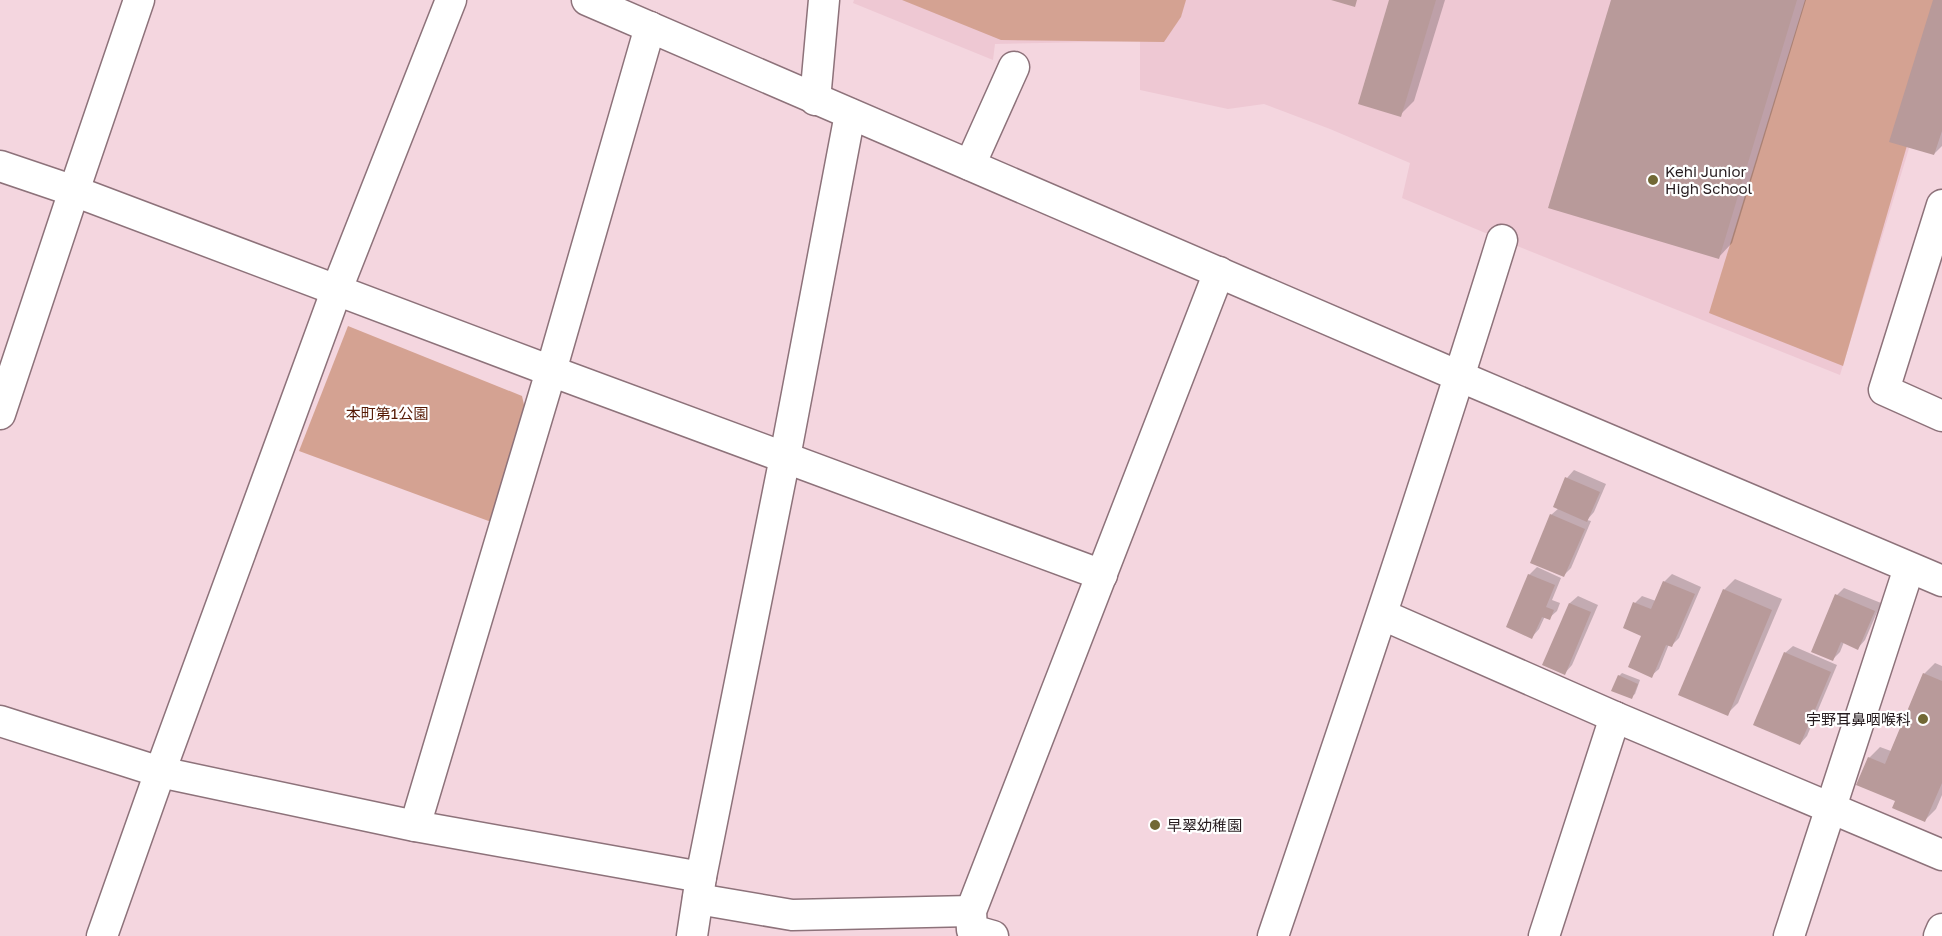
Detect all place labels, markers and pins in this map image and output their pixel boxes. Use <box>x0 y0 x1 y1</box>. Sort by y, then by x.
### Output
place label: Kehi Junior High School <box>1665 162 1753 197</box>
marker: Kehi Junior High School <box>1646 173 1660 187</box>
place label: 宇野耳鼻咽喉科 <box>1806 710 1911 728</box>
marker: 宇野耳鼻咽喉科 <box>1916 712 1930 726</box>
place label: 早翠幼稚園 <box>1167 816 1242 834</box>
marker: 早翠幼稚園 <box>1148 818 1162 832</box>

